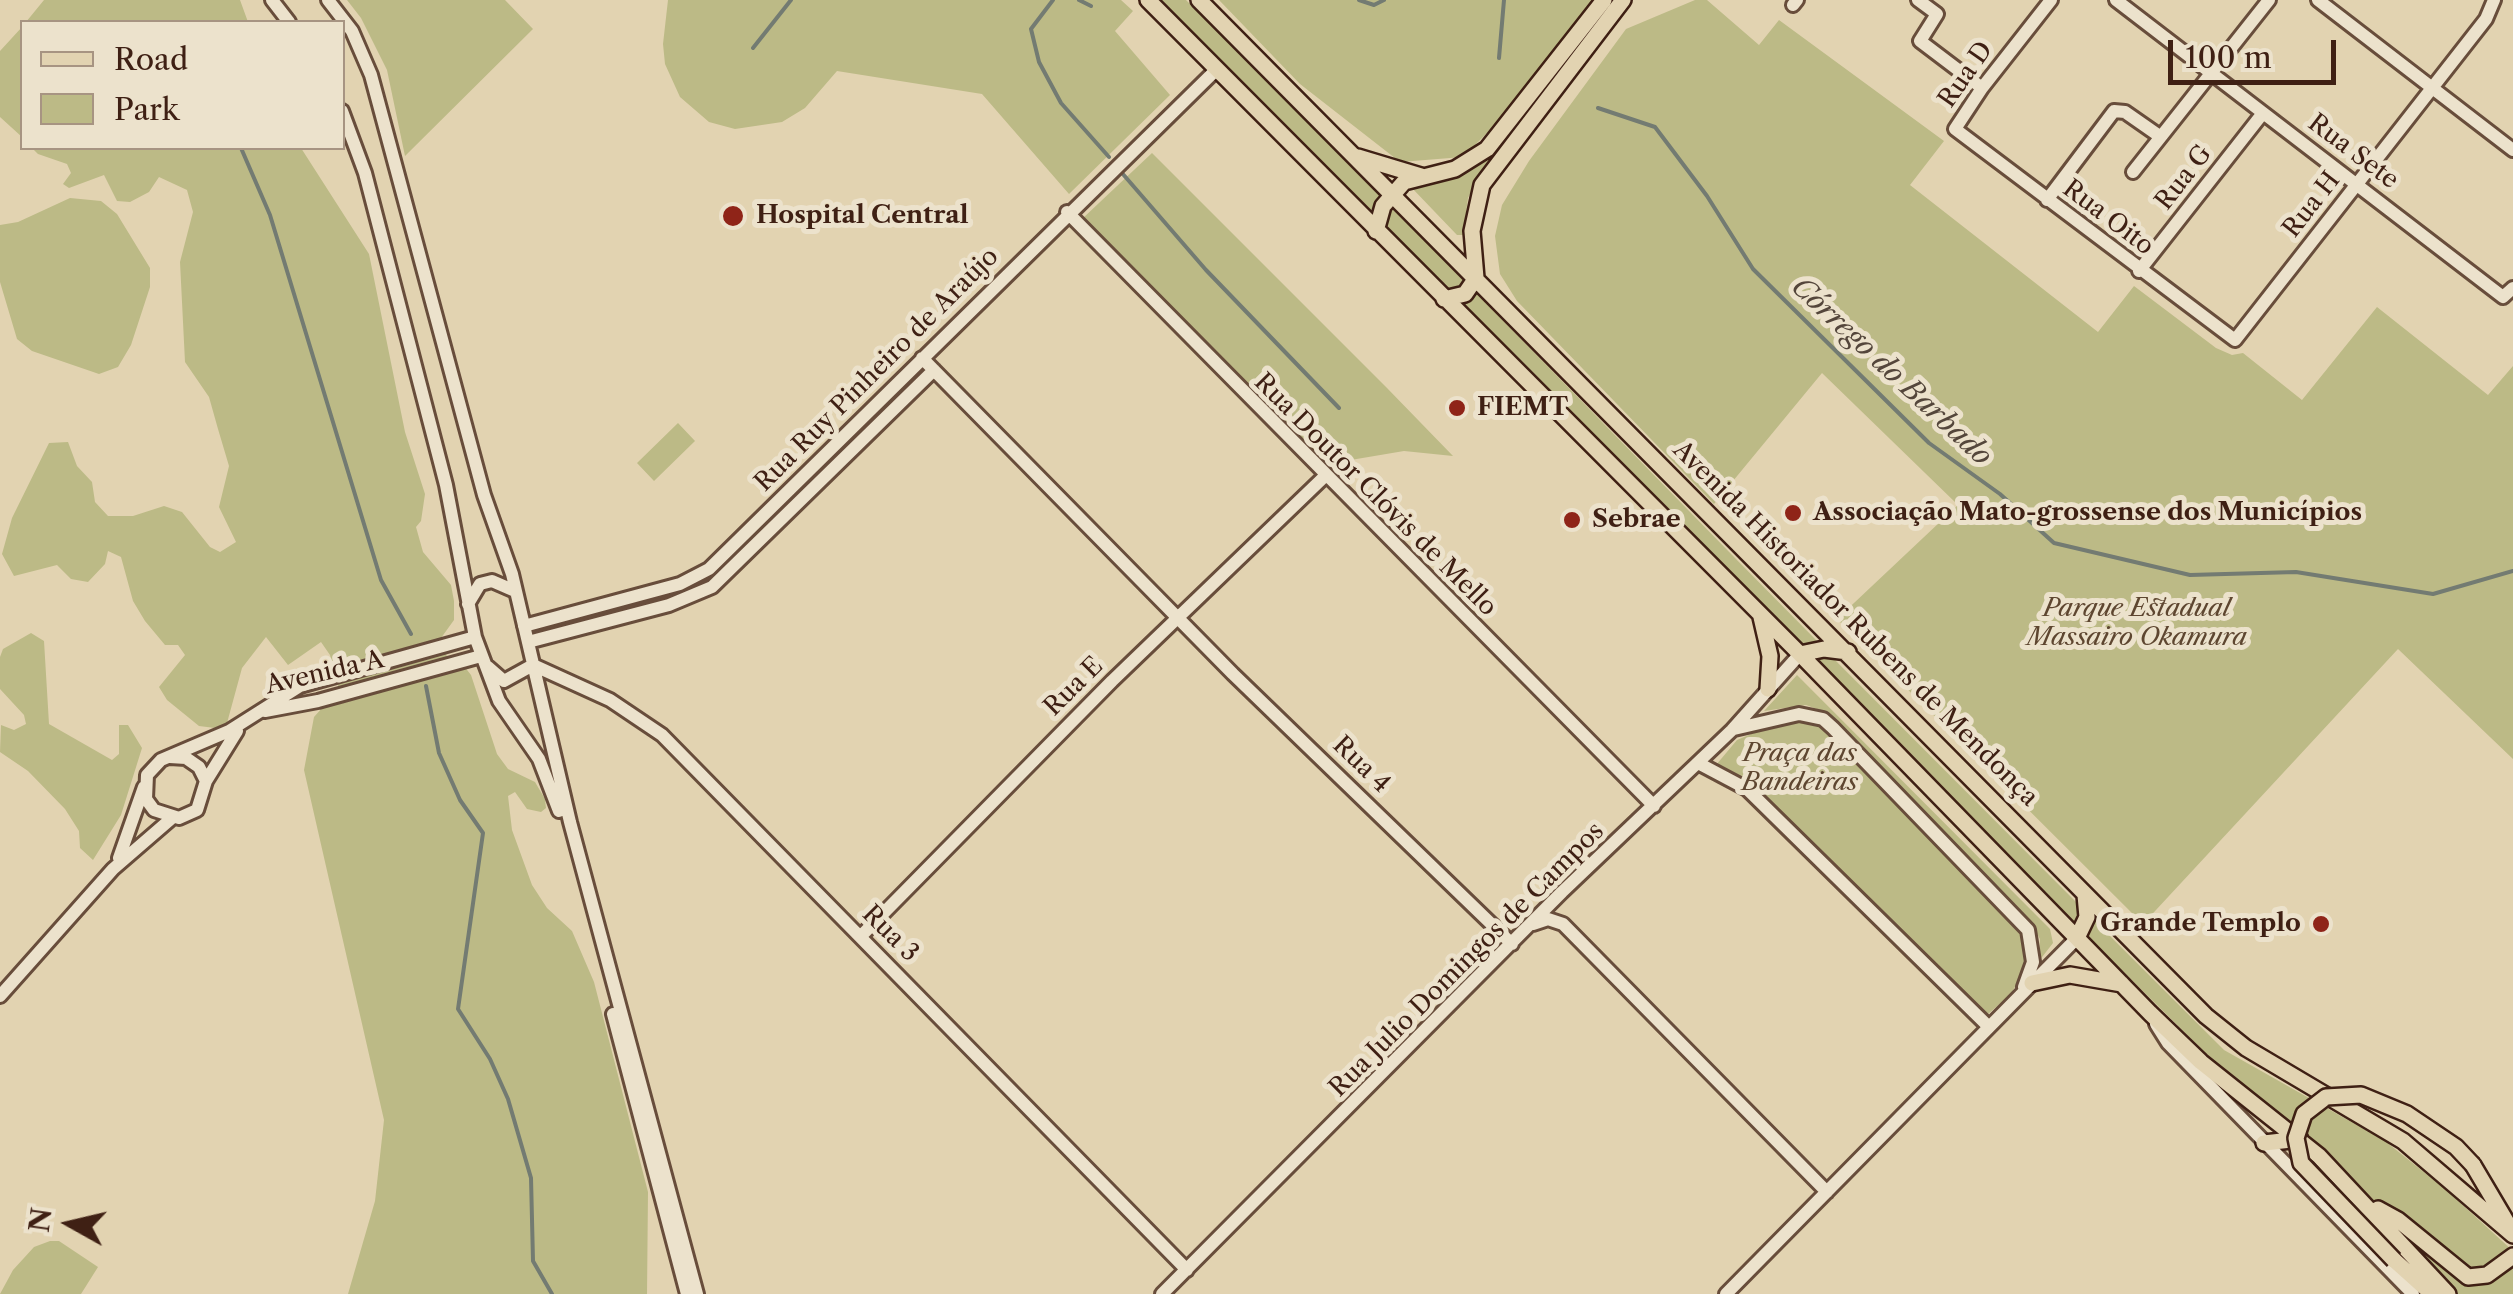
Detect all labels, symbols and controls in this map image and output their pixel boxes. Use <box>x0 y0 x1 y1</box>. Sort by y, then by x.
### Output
legend <box>20 20 345 150</box>
scale bar <box>2173 20 2340 82</box>
street label: Rua D <box>1933 36 1999 114</box>
text: 100 m <box>2185 39 2272 76</box>
text: Road <box>114 41 188 78</box>
text: Park <box>114 91 179 128</box>
street label: Rua Sete <box>2302 108 2404 196</box>
street label: Rua G <box>2150 140 2218 216</box>
street label: Rua H <box>2277 166 2347 244</box>
street label: Rua Oito <box>2057 174 2159 262</box>
place label: Hospital Central <box>756 201 968 231</box>
marker: Hospital Central <box>720 203 746 229</box>
street label: Rua Ruy Pinheiro de Araújo <box>749 242 1005 498</box>
water label: Córrego do Barbado <box>1784 271 1998 473</box>
street label: Rua Doutor Clóvis de Mello <box>1248 368 1502 622</box>
place label: FIEMT <box>1477 393 1568 423</box>
marker: FIEMT <box>1446 397 1468 419</box>
street label: Avenida Historiador Rubens de Mendonça <box>1666 435 2044 813</box>
place label: Associação Mato-grossense dos Municípios <box>1813 498 2362 528</box>
marker: Associação Mato-grossense dos Municípios <box>1782 502 1804 524</box>
place label: Sebrae <box>1592 505 1681 535</box>
marker: Sebrae <box>1561 509 1583 531</box>
park label: Parque Estadual Massairo Okamura <box>2027 594 2247 653</box>
street label: Avenida A <box>263 645 387 701</box>
street label: Rua E <box>1038 651 1110 723</box>
street label: Rua 4 <box>1326 731 1396 799</box>
park label: Praça das Bandeiras <box>1742 739 1858 798</box>
street label: Rua Julio Domingos de Campos <box>1323 816 1611 1104</box>
street label: Rua 3 <box>856 900 924 968</box>
place label: Grande Templo <box>2100 909 2301 939</box>
marker: Grande Templo <box>2310 913 2332 935</box>
north arrow <box>20 1174 120 1274</box>
text: N <box>22 1205 59 1234</box>

